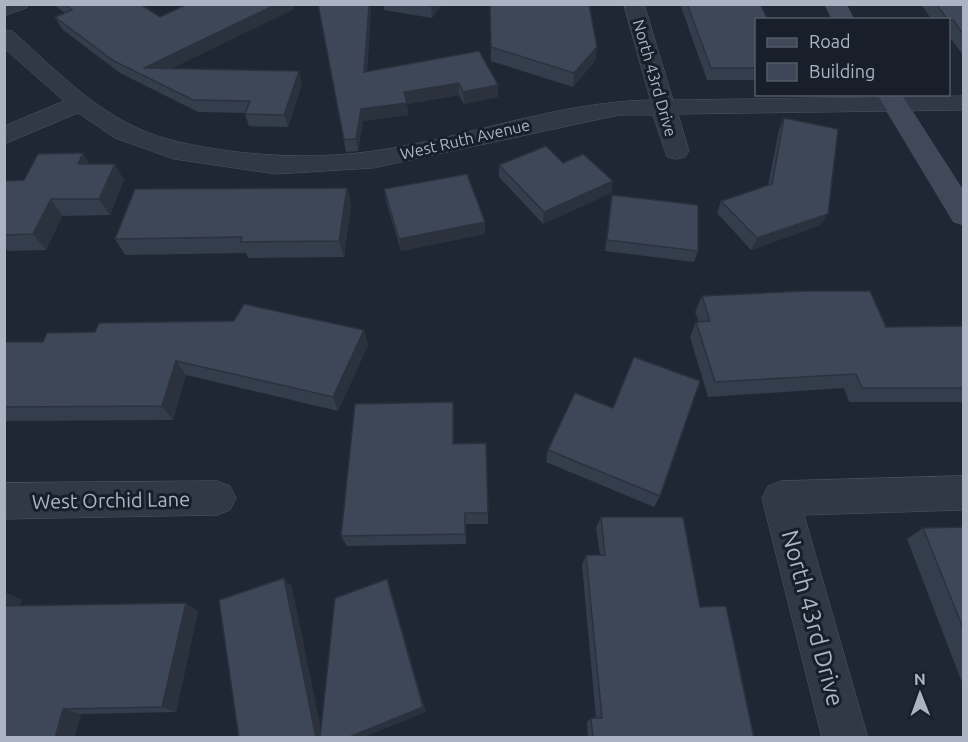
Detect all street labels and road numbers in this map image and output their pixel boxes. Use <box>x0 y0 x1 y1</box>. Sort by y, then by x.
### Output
street label: North 43rd Drive <box>630 17 680 139</box>
street label: West Ruth Avenue <box>398 115 532 163</box>
street label: West Orchid Lane <box>32 487 190 513</box>
street label: North 43rd Drive <box>776 527 850 709</box>

